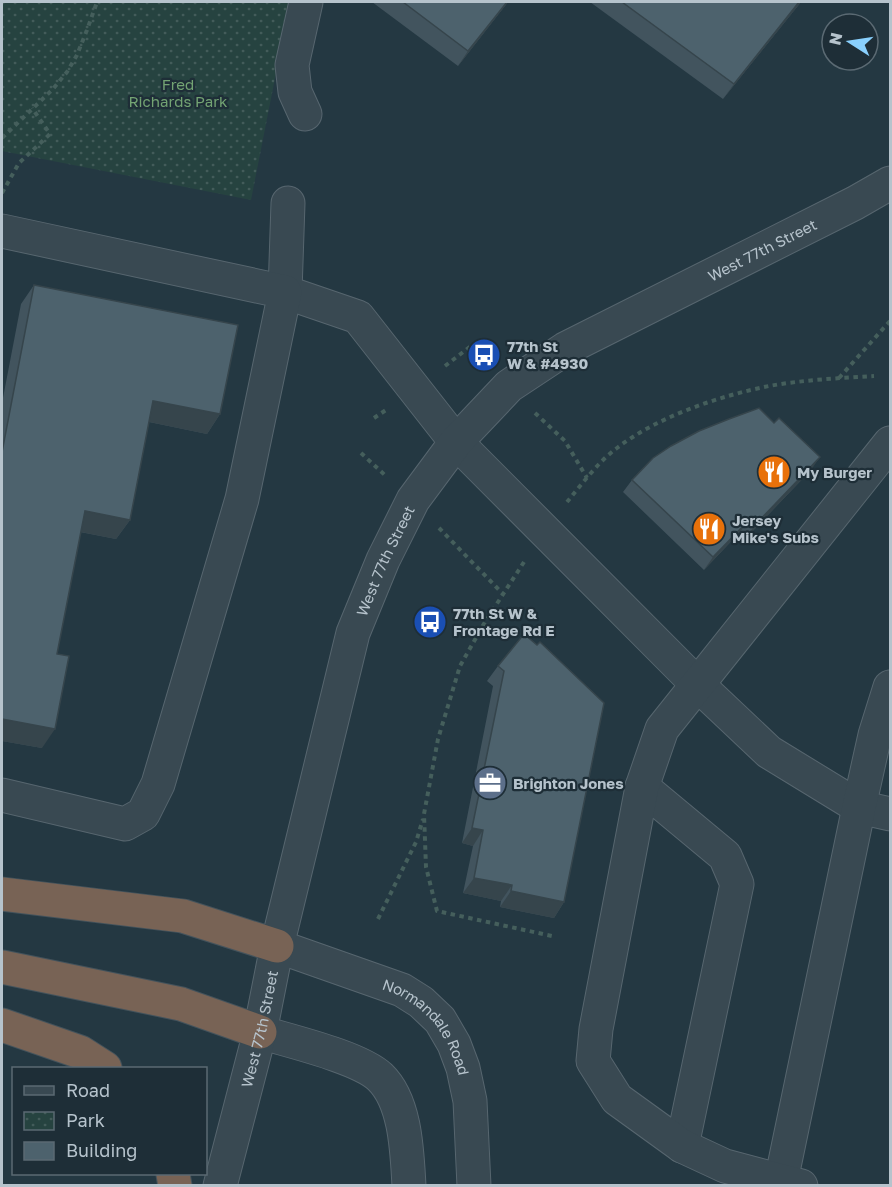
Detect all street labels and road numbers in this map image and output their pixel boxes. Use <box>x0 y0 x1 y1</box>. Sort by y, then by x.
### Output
street label: West 77th Street <box>705 215 820 285</box>
street label: West 77th Street <box>352 502 418 619</box>
street label: West 77th Street <box>237 969 281 1089</box>
street label: Normandale Road <box>380 975 473 1077</box>

